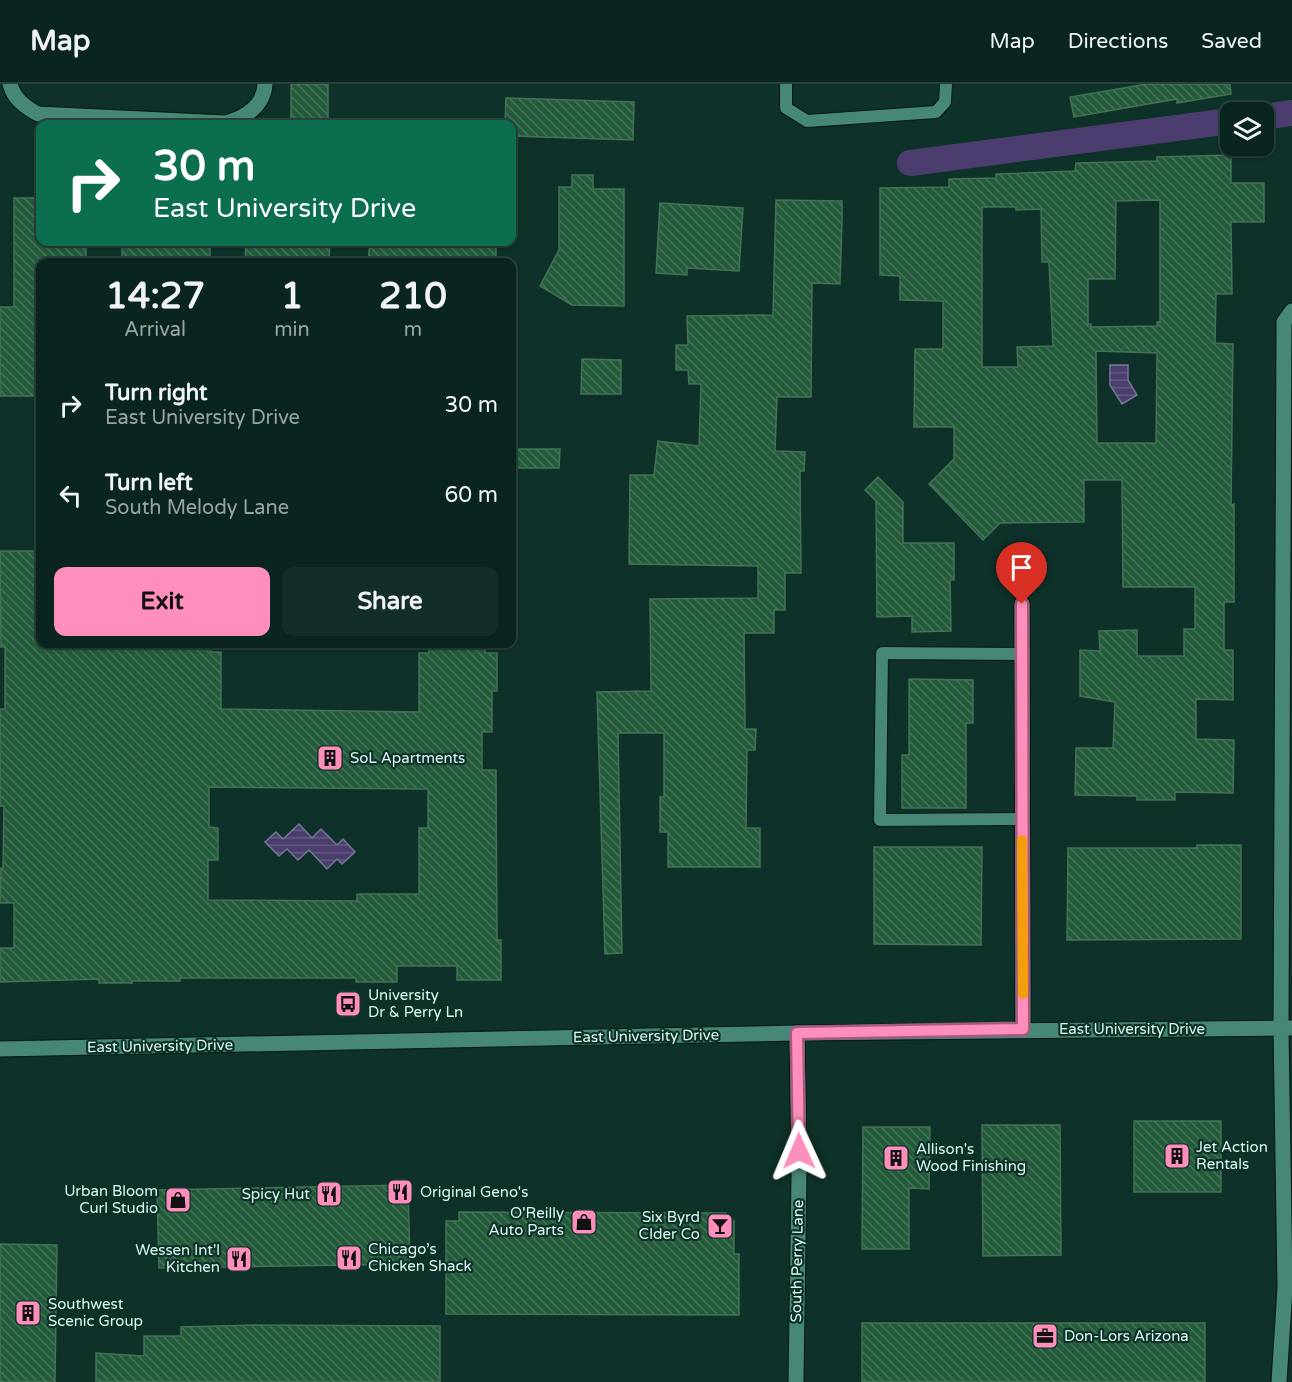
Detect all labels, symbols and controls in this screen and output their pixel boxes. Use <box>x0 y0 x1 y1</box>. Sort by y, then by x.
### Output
text: Map <box>30 24 90 58</box>
text: Map <box>989 29 1035 54</box>
text: Directions <box>1068 29 1168 54</box>
text: Saved <box>1201 29 1262 54</box>
map controls <box>1220 102 1274 156</box>
button: layers <box>1220 102 1274 156</box>
text: 30 m <box>153 141 255 192</box>
icon: right <box>54 144 132 222</box>
text: East University Drive <box>153 192 416 225</box>
text: 14:27 <box>105 275 205 318</box>
text: 1 <box>281 275 303 318</box>
text: 210 <box>379 275 447 318</box>
text: Arrival <box>124 318 186 342</box>
text: min <box>274 318 310 342</box>
text: m <box>404 318 422 342</box>
text: Turn right <box>105 380 207 406</box>
icon: right <box>54 389 87 422</box>
text: 30 m <box>444 392 498 418</box>
text: East University Drive <box>105 406 300 430</box>
text: Turn left <box>105 470 193 496</box>
icon: left <box>54 479 87 512</box>
text: 60 m <box>444 482 498 508</box>
text: South Melody Lane <box>105 496 289 520</box>
pin <box>996 542 1047 604</box>
icon: arrive <box>1005 551 1038 584</box>
button: Exit <box>54 567 270 636</box>
button: Share <box>282 567 498 636</box>
building icon: SoL Apartments <box>315 743 345 773</box>
place label: SoL Apartments <box>350 749 465 767</box>
place label: University Dr & Perry Ln <box>368 986 463 1021</box>
bus stop icon: University Dr & Perry Ln <box>333 989 363 1019</box>
street label: East University Drive <box>1059 1020 1205 1038</box>
street label: East University Drive <box>573 1026 719 1046</box>
street label: East University Drive <box>87 1036 233 1056</box>
position arrow <box>767 1119 831 1183</box>
place label: Jet Action Rentals <box>1196 1138 1268 1173</box>
place label: Allison's Wood Finishing <box>916 1140 1026 1175</box>
building icon: Jet Action Rentals <box>1162 1141 1192 1171</box>
building icon: Allison's Wood Finishing <box>881 1143 911 1173</box>
restaurant icon: Original Geno's <box>385 1177 415 1207</box>
restaurant icon: Spicy Hut <box>314 1179 344 1209</box>
place label: Urban Bloom Curl Studio <box>64 1182 158 1217</box>
place label: Original Geno's <box>420 1183 528 1201</box>
shop icon: Urban Bloom Curl Studio <box>163 1185 193 1215</box>
place label: Spicy Hut <box>242 1185 310 1203</box>
street label: South Perry Lane <box>787 1199 807 1323</box>
place label: O'Reilly Auto Parts <box>488 1204 564 1239</box>
shop icon: O'Reilly Auto Parts <box>569 1207 599 1237</box>
place label: Six Byrd CIder Co <box>639 1208 700 1243</box>
bar icon: Six Byrd CIder Co <box>705 1211 735 1241</box>
place label: Chicago’s Chicken Shack <box>368 1240 472 1275</box>
place label: Wessen Int'l Kitchen <box>135 1241 220 1276</box>
restaurant icon: Chicago’s Chicken Shack <box>334 1243 364 1273</box>
restaurant icon: Wessen Int'l Kitchen <box>224 1244 254 1274</box>
place label: Southwest Scenic Group <box>48 1295 143 1330</box>
building icon: Southwest Scenic Group <box>13 1298 43 1328</box>
office icon: Don-Lors Arizona <box>1030 1321 1060 1351</box>
place label: Don-Lors Arizona <box>1064 1327 1189 1345</box>

